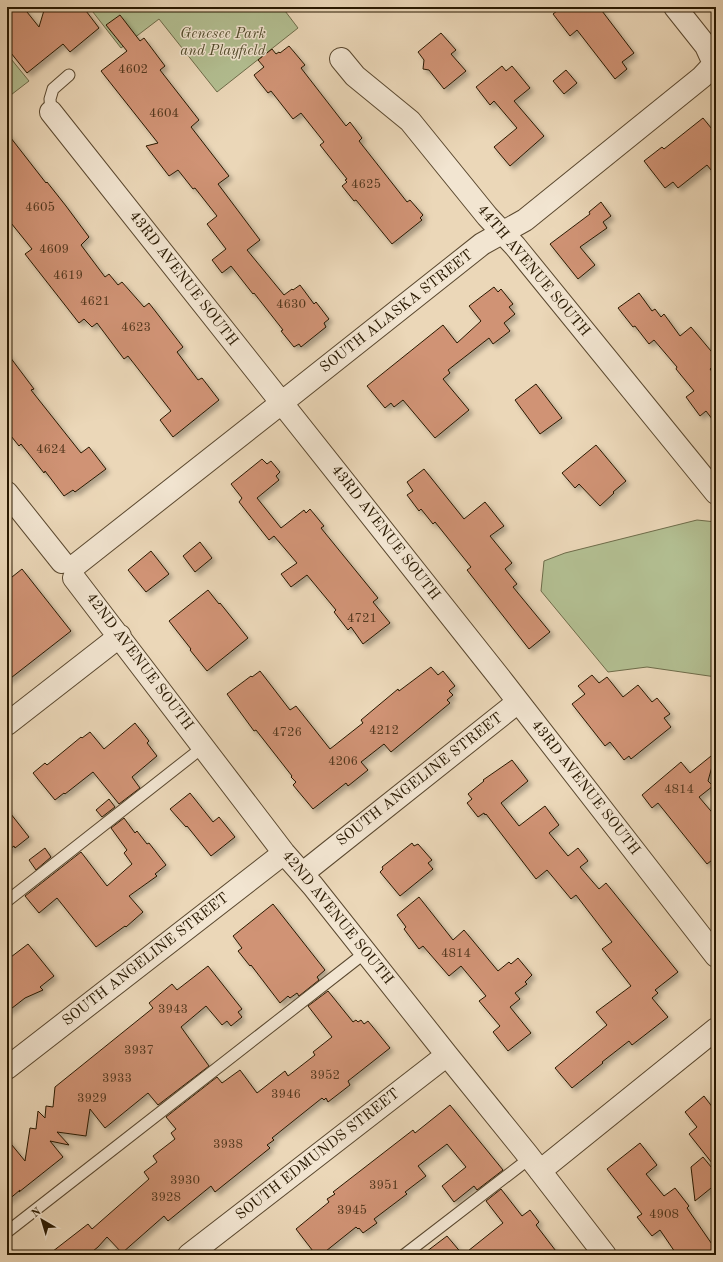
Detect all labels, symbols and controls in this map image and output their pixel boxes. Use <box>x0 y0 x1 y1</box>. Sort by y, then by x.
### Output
park label: Genesee Park and Playfield <box>180 27 267 59</box>
house number: 4602 <box>118 63 148 76</box>
house number: 4604 <box>149 107 179 120</box>
house number: 4625 <box>351 178 381 191</box>
house number: 4605 <box>25 201 55 214</box>
street label: 44TH AVENUE SOUTH <box>474 202 592 340</box>
street label: 43RD AVENUE SOUTH <box>126 209 240 349</box>
house number: 4609 <box>39 243 69 256</box>
street label: SOUTH ALASKA STREET <box>318 248 476 376</box>
house number: 4619 <box>53 269 83 282</box>
house number: 4621 <box>80 295 110 308</box>
house number: 4630 <box>276 298 306 311</box>
house number: 4623 <box>121 321 151 334</box>
house number: 4624 <box>36 443 66 456</box>
street label: 43RD AVENUE SOUTH <box>328 463 442 603</box>
street label: 42ND AVENUE SOUTH <box>83 591 195 733</box>
house number: 4721 <box>347 612 377 625</box>
street label: SOUTH ANGELINE STREET <box>334 711 506 849</box>
street label: 43RD AVENUE SOUTH <box>528 718 642 858</box>
house number: 4212 <box>369 724 399 737</box>
house number: 4726 <box>272 726 302 739</box>
house number: 4206 <box>328 755 358 768</box>
house number: 4814 <box>664 783 694 796</box>
street label: 42ND AVENUE SOUTH <box>279 848 396 988</box>
street label: SOUTH ANGELINE STREET <box>60 891 232 1029</box>
house number: 4814 <box>441 947 471 960</box>
house number: 3943 <box>158 1003 188 1016</box>
house number: 3937 <box>124 1044 154 1057</box>
house number: 3952 <box>310 1069 340 1082</box>
house number: 3933 <box>102 1072 132 1085</box>
street label: SOUTH EDMUNDS STREET <box>233 1087 403 1223</box>
house number: 3946 <box>271 1088 301 1101</box>
house number: 3929 <box>77 1092 107 1105</box>
house number: 3938 <box>213 1138 243 1151</box>
house number: 3930 <box>170 1174 200 1187</box>
house number: 3951 <box>369 1179 399 1192</box>
house number: 3928 <box>151 1191 181 1204</box>
north arrow <box>22 1200 62 1240</box>
house number: 3945 <box>337 1204 367 1217</box>
text: N <box>30 1206 44 1220</box>
house number: 4908 <box>649 1208 679 1221</box>

